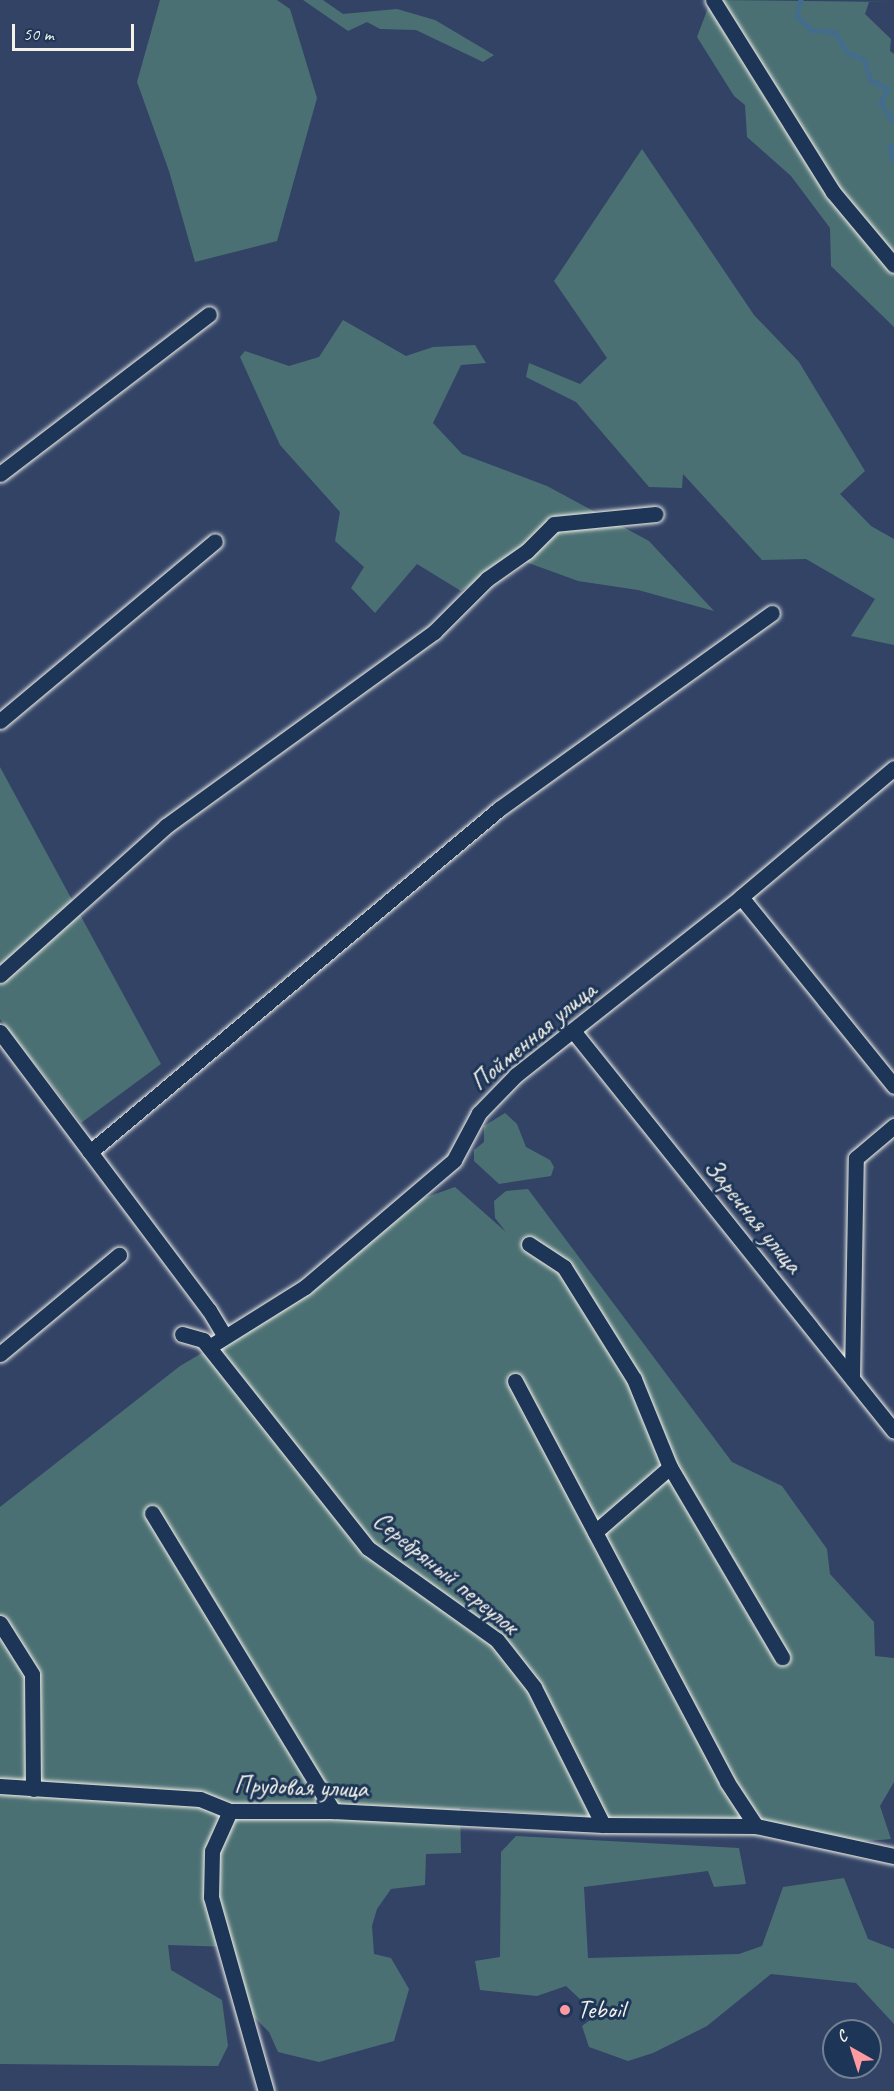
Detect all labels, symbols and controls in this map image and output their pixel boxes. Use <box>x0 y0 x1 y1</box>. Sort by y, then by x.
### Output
scale bar <box>15 12 136 50</box>
text: 50 m <box>23 23 54 45</box>
street label: Пойменная улица <box>464 974 602 1098</box>
street label: Заречная улица <box>697 1152 809 1280</box>
street label: Серебряный переулок <box>367 1505 525 1641</box>
street label: Прудовая улица <box>233 1769 369 1805</box>
place label: Teboil <box>577 1994 625 2026</box>
marker: Teboil <box>558 2003 572 2017</box>
north arrow <box>822 2019 882 2079</box>
text: С <box>833 2026 851 2047</box>

